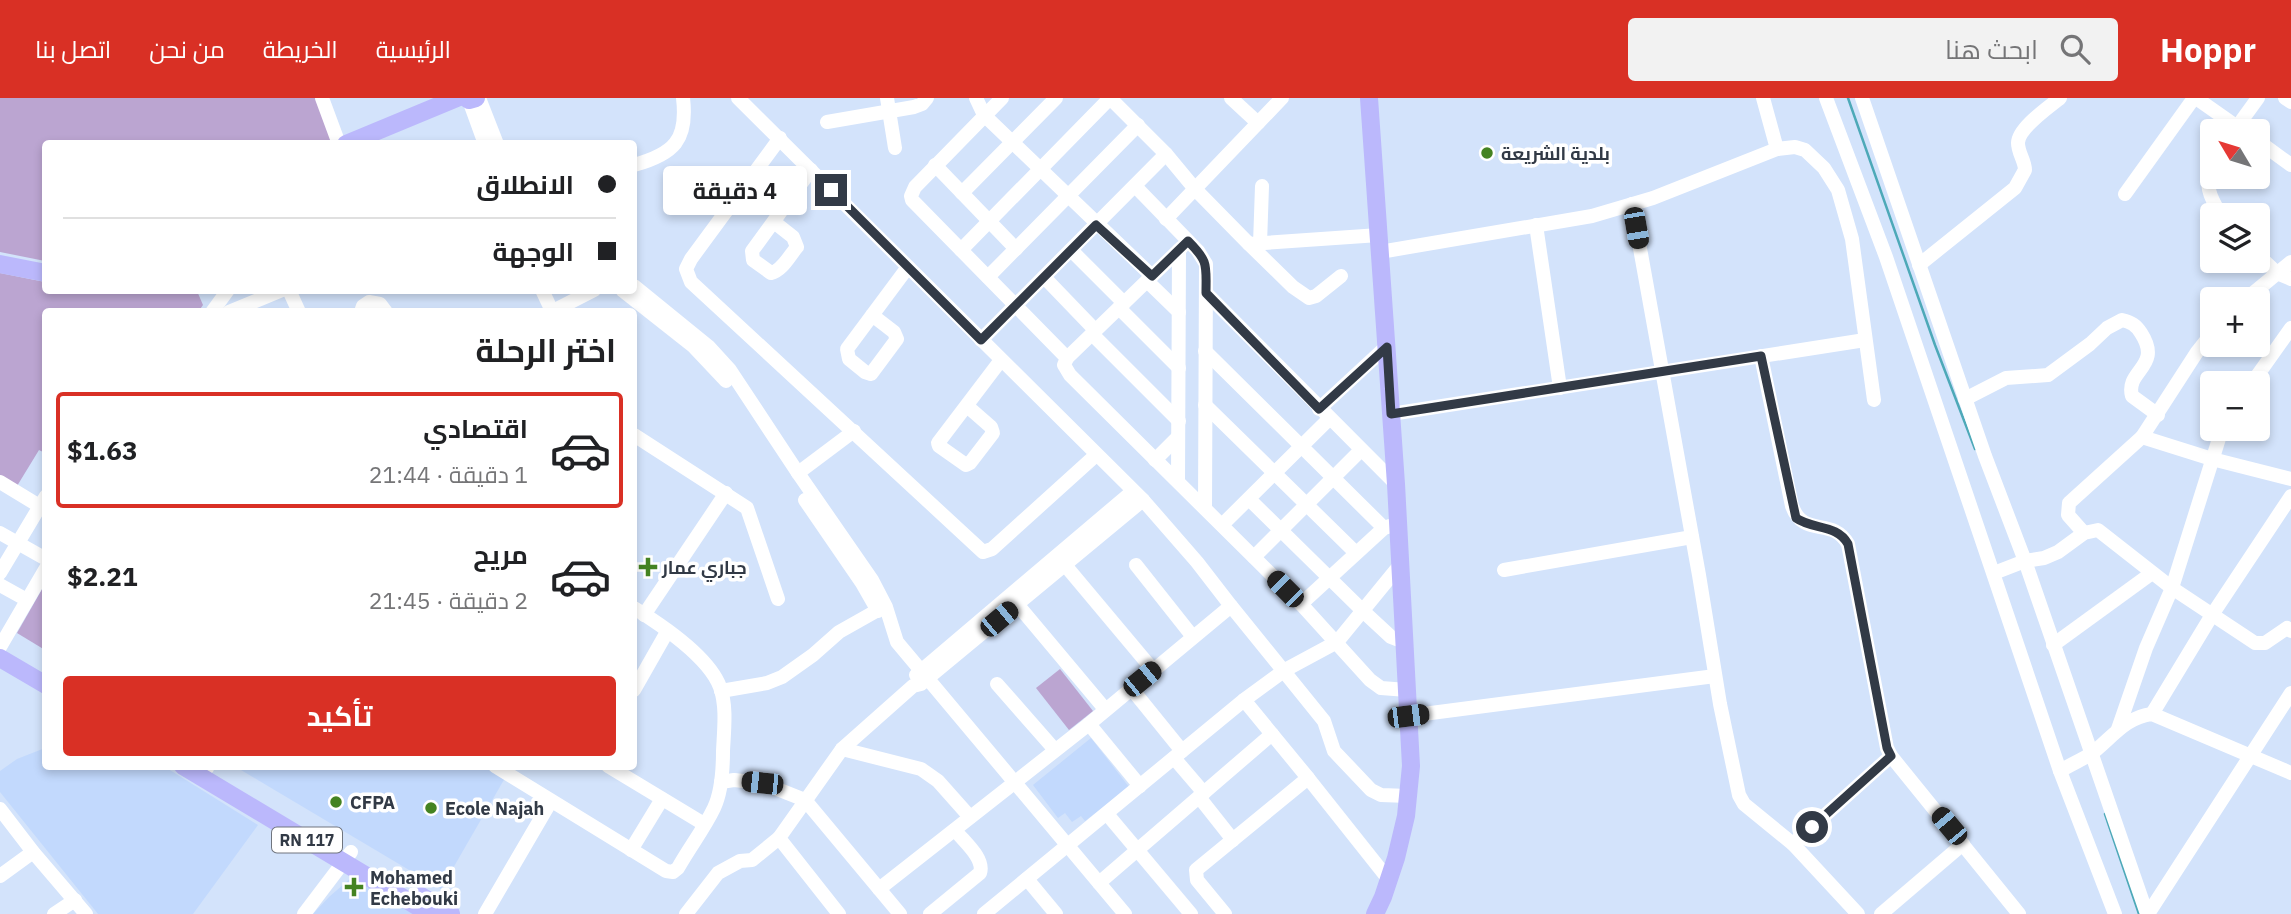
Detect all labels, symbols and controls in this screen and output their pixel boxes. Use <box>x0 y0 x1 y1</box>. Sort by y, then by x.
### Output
search box <box>1628 18 2118 81</box>
text: Hoppr <box>2160 28 2256 71</box>
icon: search <box>2056 30 2094 68</box>
text: ابحث هنا <box>1945 32 2038 66</box>
text: اتصل بنا <box>35 33 111 65</box>
text: من نحن <box>149 33 225 65</box>
text: الخريطة <box>263 33 338 65</box>
text: الرئيسية <box>376 33 451 65</box>
north arrow <box>2200 119 2270 189</box>
map controls <box>2200 119 2270 441</box>
place label: بلدية الشريعة <box>1501 142 1610 165</box>
marker: بلدية الشريعة <box>1479 145 1495 161</box>
callout: 4 دقيقة <box>663 166 806 214</box>
text: الانطلاق <box>476 167 574 201</box>
route end <box>815 174 847 206</box>
text: 4 دقيقة <box>693 175 777 205</box>
button: layers <box>2200 203 2270 273</box>
car <box>1623 205 1650 251</box>
text: الوجهة <box>493 234 574 268</box>
button: + <box>2200 287 2270 357</box>
text: اختر الرحلة <box>475 329 616 371</box>
button: − <box>2200 371 2270 441</box>
text: اقتصادي <box>423 411 528 445</box>
icon: car <box>549 419 612 482</box>
text: $1.63 <box>67 433 138 467</box>
text: 1 دقيقة · 21:44 <box>369 459 528 489</box>
text: مريح <box>473 537 528 571</box>
icon: car <box>549 545 612 608</box>
place label: جباري عمار <box>661 556 747 582</box>
text: $2.21 <box>67 559 138 593</box>
marker: جباري عمار <box>640 559 656 575</box>
car <box>1263 567 1308 611</box>
text: 2 دقيقة · 21:45 <box>369 585 528 615</box>
car <box>977 597 1022 641</box>
car <box>1120 658 1165 700</box>
button: تأكيد <box>63 676 616 756</box>
car <box>1386 703 1431 729</box>
car <box>741 770 784 796</box>
place label: CFPA <box>350 791 395 814</box>
marker: CFPA <box>328 794 344 810</box>
place label: Ecole Najah <box>445 797 544 820</box>
marker: Ecole Najah <box>423 800 439 816</box>
car <box>1928 803 1971 849</box>
route start <box>1796 811 1828 843</box>
road number: RN 117 <box>272 828 342 852</box>
place label: Mohamed Echebouki <box>370 866 458 910</box>
marker: Mohamed Echebouki <box>344 877 364 897</box>

